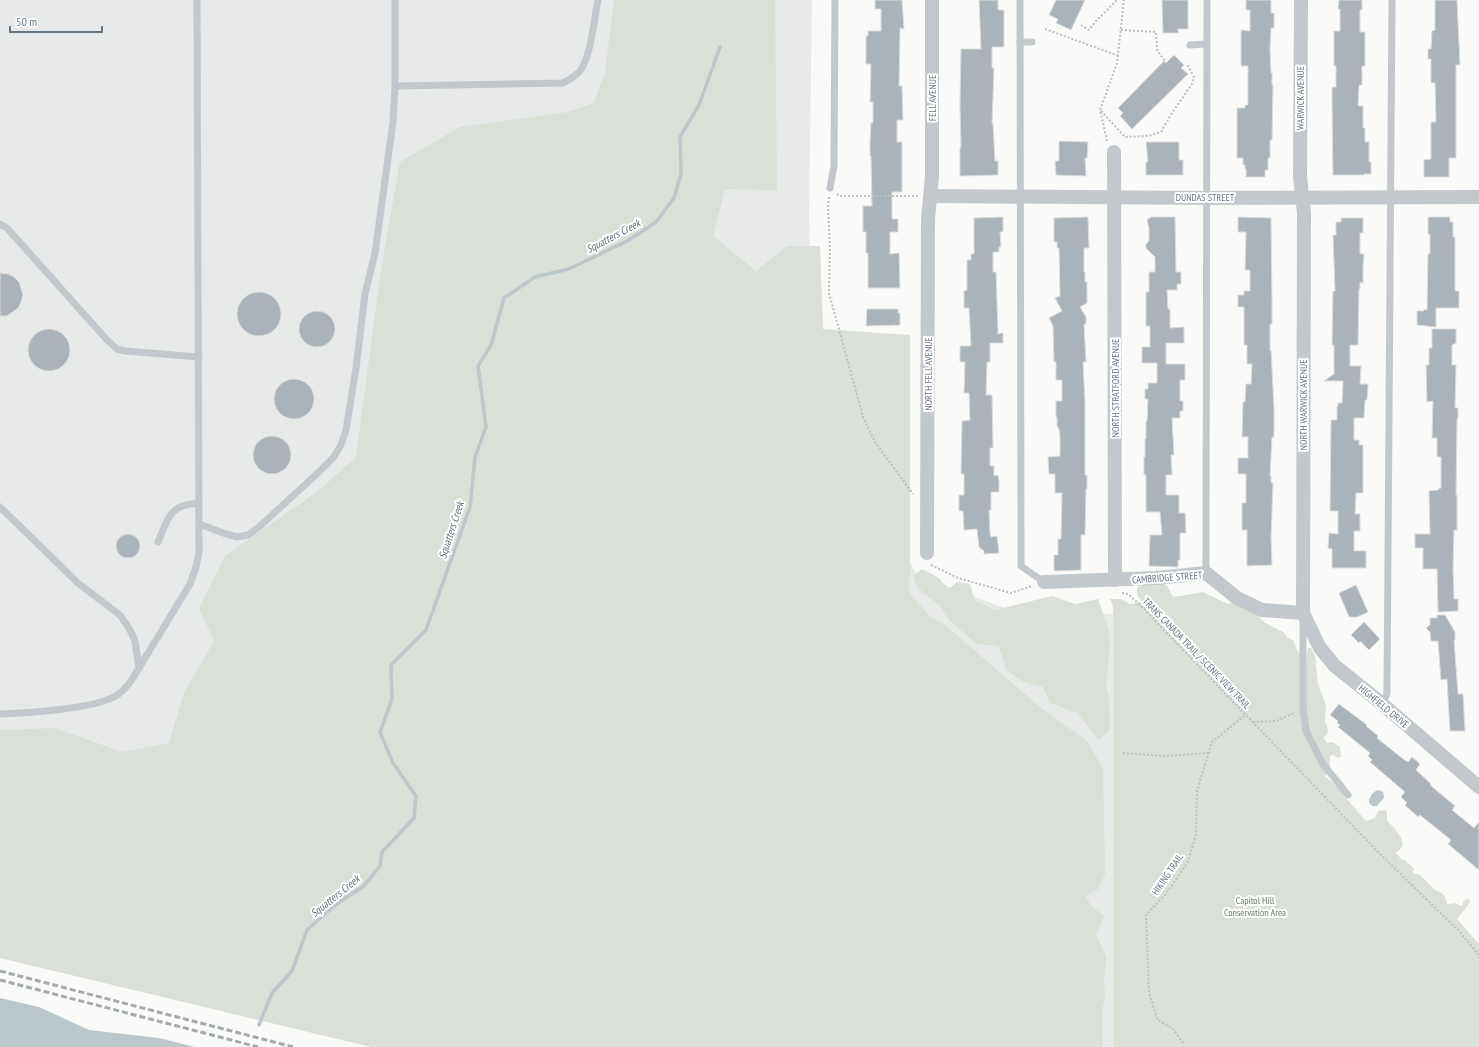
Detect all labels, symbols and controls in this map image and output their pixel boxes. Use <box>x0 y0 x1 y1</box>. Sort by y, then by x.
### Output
scale bar <box>10 8 102 34</box>
text: 50 m <box>16 14 37 29</box>
street label: WARWICK AVENUE <box>1294 66 1307 130</box>
street label: FELL AVENUE <box>926 75 939 121</box>
street label: DUNDAS STREET <box>1176 191 1235 204</box>
water label: Squatters Creek <box>583 215 644 256</box>
street label: NORTH FELL AVENUE <box>922 337 935 411</box>
street label: NORTH STRATFORD AVENUE <box>1109 339 1122 437</box>
street label: NORTH WARWICK AVENUE <box>1297 360 1310 450</box>
water label: Squatters Creek <box>435 498 467 560</box>
street label: CAMBRIDGE STREET <box>1131 569 1203 586</box>
street label: TRANS CANADA TRAIL / SCENIC VIEW TRAIL <box>1140 595 1254 712</box>
street label: HIGHFIELD DRIVE <box>1356 682 1411 731</box>
street label: HIKING TRAIL <box>1149 850 1187 898</box>
water label: Squatters Creek <box>308 871 364 920</box>
park label: Capitol Hill Conservation Area <box>1224 894 1286 919</box>

